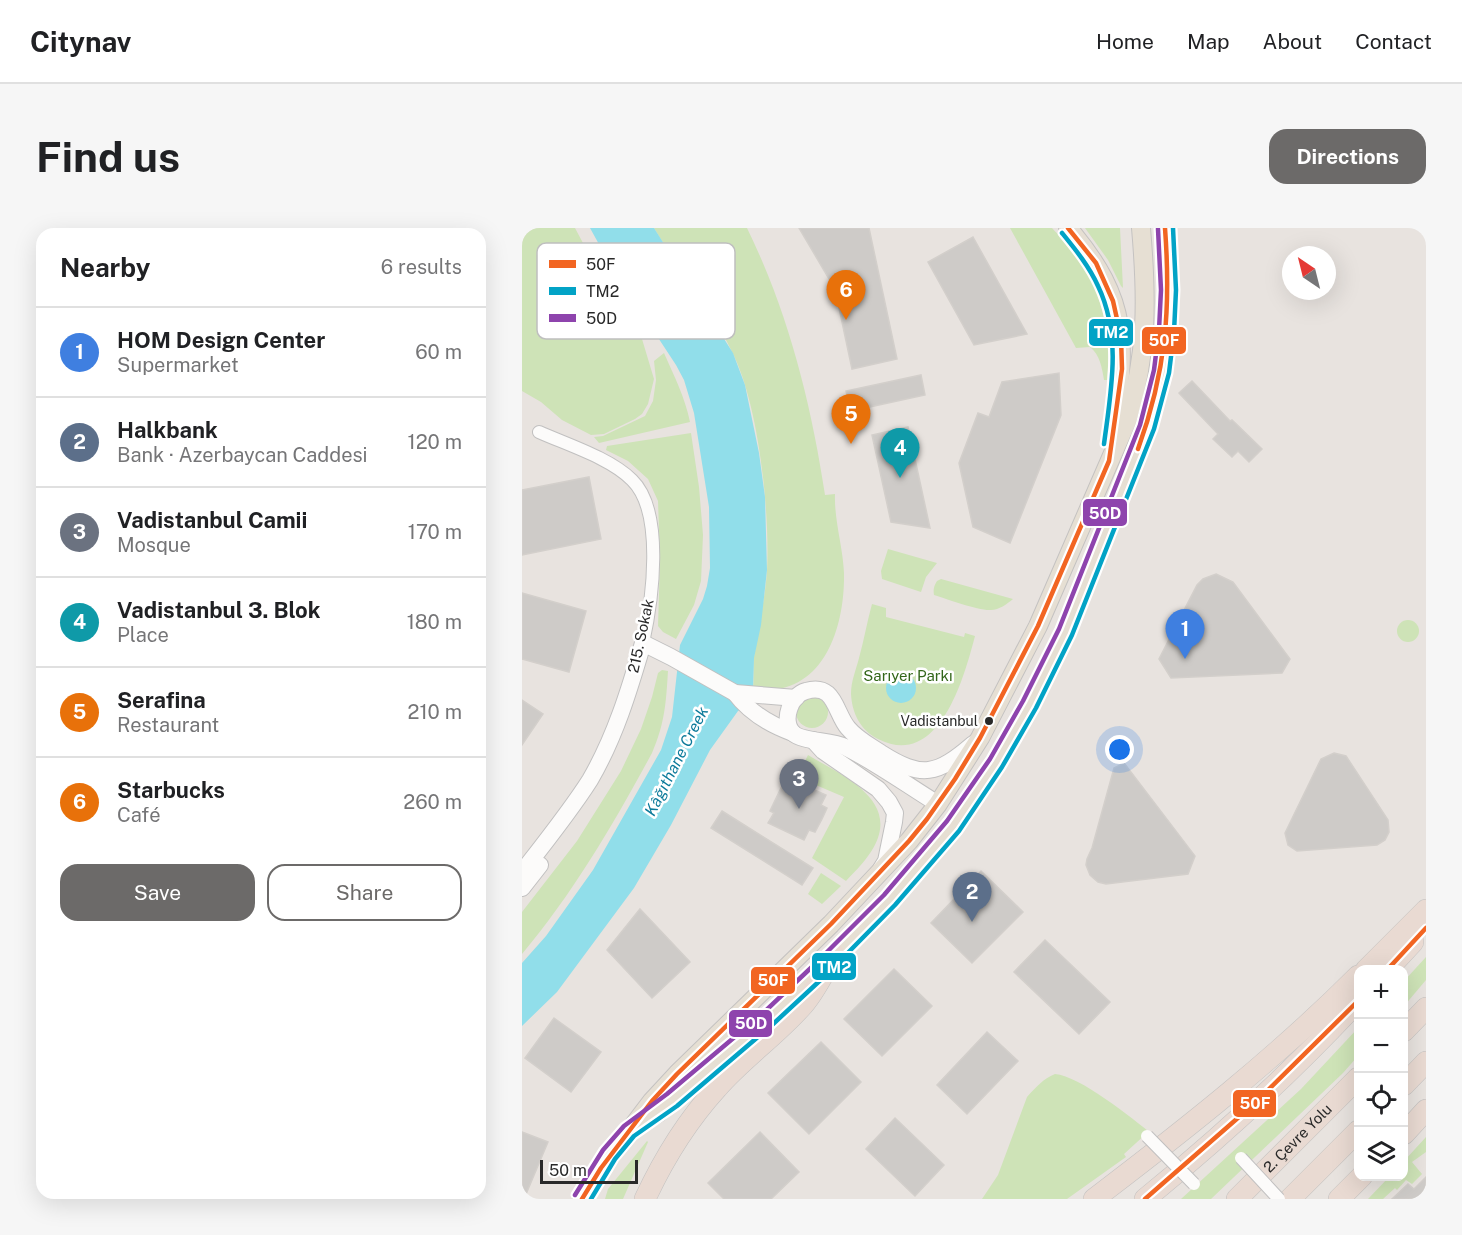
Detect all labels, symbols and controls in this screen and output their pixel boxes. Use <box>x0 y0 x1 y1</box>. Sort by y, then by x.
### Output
text: Citynav <box>30 25 131 58</box>
text: Home <box>1096 29 1154 54</box>
text: Map <box>1187 29 1230 54</box>
text: About <box>1263 29 1322 54</box>
text: Contact <box>1355 29 1432 54</box>
button: Directions <box>1269 129 1426 184</box>
text: Find us <box>36 132 180 181</box>
legend <box>537 243 735 339</box>
north arrow <box>1282 246 1336 300</box>
text: Nearby <box>60 252 150 283</box>
text: 6 results <box>381 255 462 279</box>
text: 50F <box>586 255 616 274</box>
pin: 6 <box>826 270 866 320</box>
text: TM2 <box>586 282 619 301</box>
text: 50D <box>586 309 617 328</box>
line badge: TM2 <box>1088 318 1134 347</box>
text: TM2 <box>1094 323 1128 342</box>
line badge: 50F <box>1141 326 1187 355</box>
text: HOM Design Center <box>117 327 325 353</box>
text: 50F <box>1149 331 1180 350</box>
text: 1 <box>75 340 84 364</box>
text: 60 m <box>415 340 462 364</box>
text: Supermarket <box>117 353 239 377</box>
pin: 5 <box>832 394 870 444</box>
text: Halkbank <box>117 417 218 443</box>
pin: 4 <box>880 428 920 478</box>
text: 2 <box>73 430 86 454</box>
text: 120 m <box>408 430 462 454</box>
text: Bank · Azerbaycan Caddesi <box>117 443 368 467</box>
line badge: 50D <box>1082 498 1128 527</box>
text: 50D <box>1089 504 1121 523</box>
text: Vadistanbul Camii <box>117 507 307 533</box>
text: 3 <box>73 520 86 544</box>
text: 170 m <box>408 520 462 544</box>
text: Mosque <box>117 533 191 557</box>
text: Vadistanbul 3. Blok <box>117 597 320 623</box>
street label: 215. Sokak <box>624 597 657 674</box>
text: 4 <box>73 610 86 634</box>
text: 180 m <box>407 610 462 634</box>
pin: 1 <box>1166 610 1204 659</box>
text: Place <box>117 623 169 647</box>
park label: Sarıyer Parkı <box>863 667 953 684</box>
text: Serafina <box>117 687 206 713</box>
text: 5 <box>73 700 86 724</box>
text: 210 m <box>408 700 462 724</box>
water label: Kâğıthane Creek <box>641 703 712 819</box>
text: Restaurant <box>117 713 219 737</box>
place label: Vadistanbul <box>901 713 978 729</box>
marker: Vadistanbul <box>983 715 995 727</box>
your location <box>1105 735 1134 764</box>
pin: 3 <box>780 760 818 809</box>
text: Starbucks <box>117 777 225 803</box>
text: 6 <box>73 790 86 814</box>
text: 260 m <box>403 790 462 814</box>
text: Café <box>117 803 160 827</box>
button: Save <box>60 864 255 921</box>
button: Share <box>267 864 462 921</box>
pin: 2 <box>952 872 992 922</box>
line badge: TM2 <box>811 952 857 981</box>
text: TM2 <box>817 958 851 977</box>
map controls <box>1354 965 1408 1181</box>
button: + <box>1354 965 1408 1019</box>
line badge: 50F <box>750 966 796 995</box>
text: 50F <box>758 971 789 990</box>
line badge: 50D <box>728 1009 773 1038</box>
text: 50D <box>735 1014 767 1033</box>
button: − <box>1354 1019 1408 1073</box>
button: locate <box>1354 1073 1408 1127</box>
line badge: 50F <box>1232 1089 1277 1118</box>
text: 50F <box>1240 1094 1271 1113</box>
street label: 2. Çevre Yolu <box>1260 1100 1335 1176</box>
button: layers <box>1354 1127 1408 1181</box>
scale bar <box>540 1157 638 1184</box>
text: 50 m <box>549 1161 587 1180</box>

